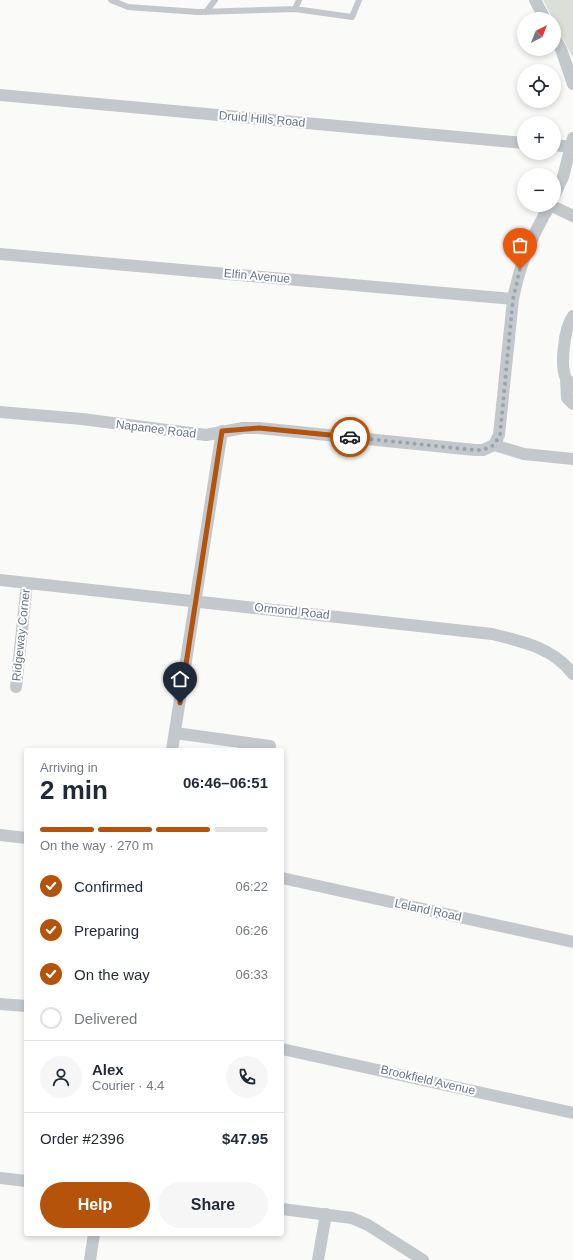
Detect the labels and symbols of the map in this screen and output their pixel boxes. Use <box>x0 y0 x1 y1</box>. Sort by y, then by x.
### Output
north arrow <box>517 12 561 56</box>
street label: Druid Hills Road <box>218 108 306 130</box>
pin <box>503 228 537 269</box>
street label: Elfin Avenue <box>223 266 291 286</box>
street label: Napanee Road <box>115 417 197 441</box>
courier <box>330 417 370 457</box>
street label: Ridgeway Corner <box>9 588 33 682</box>
street label: Ormond Road <box>254 600 330 622</box>
pin <box>163 662 197 703</box>
street label: Leland Road <box>393 896 463 924</box>
street label: Brookfield Avenue <box>379 1062 477 1098</box>

